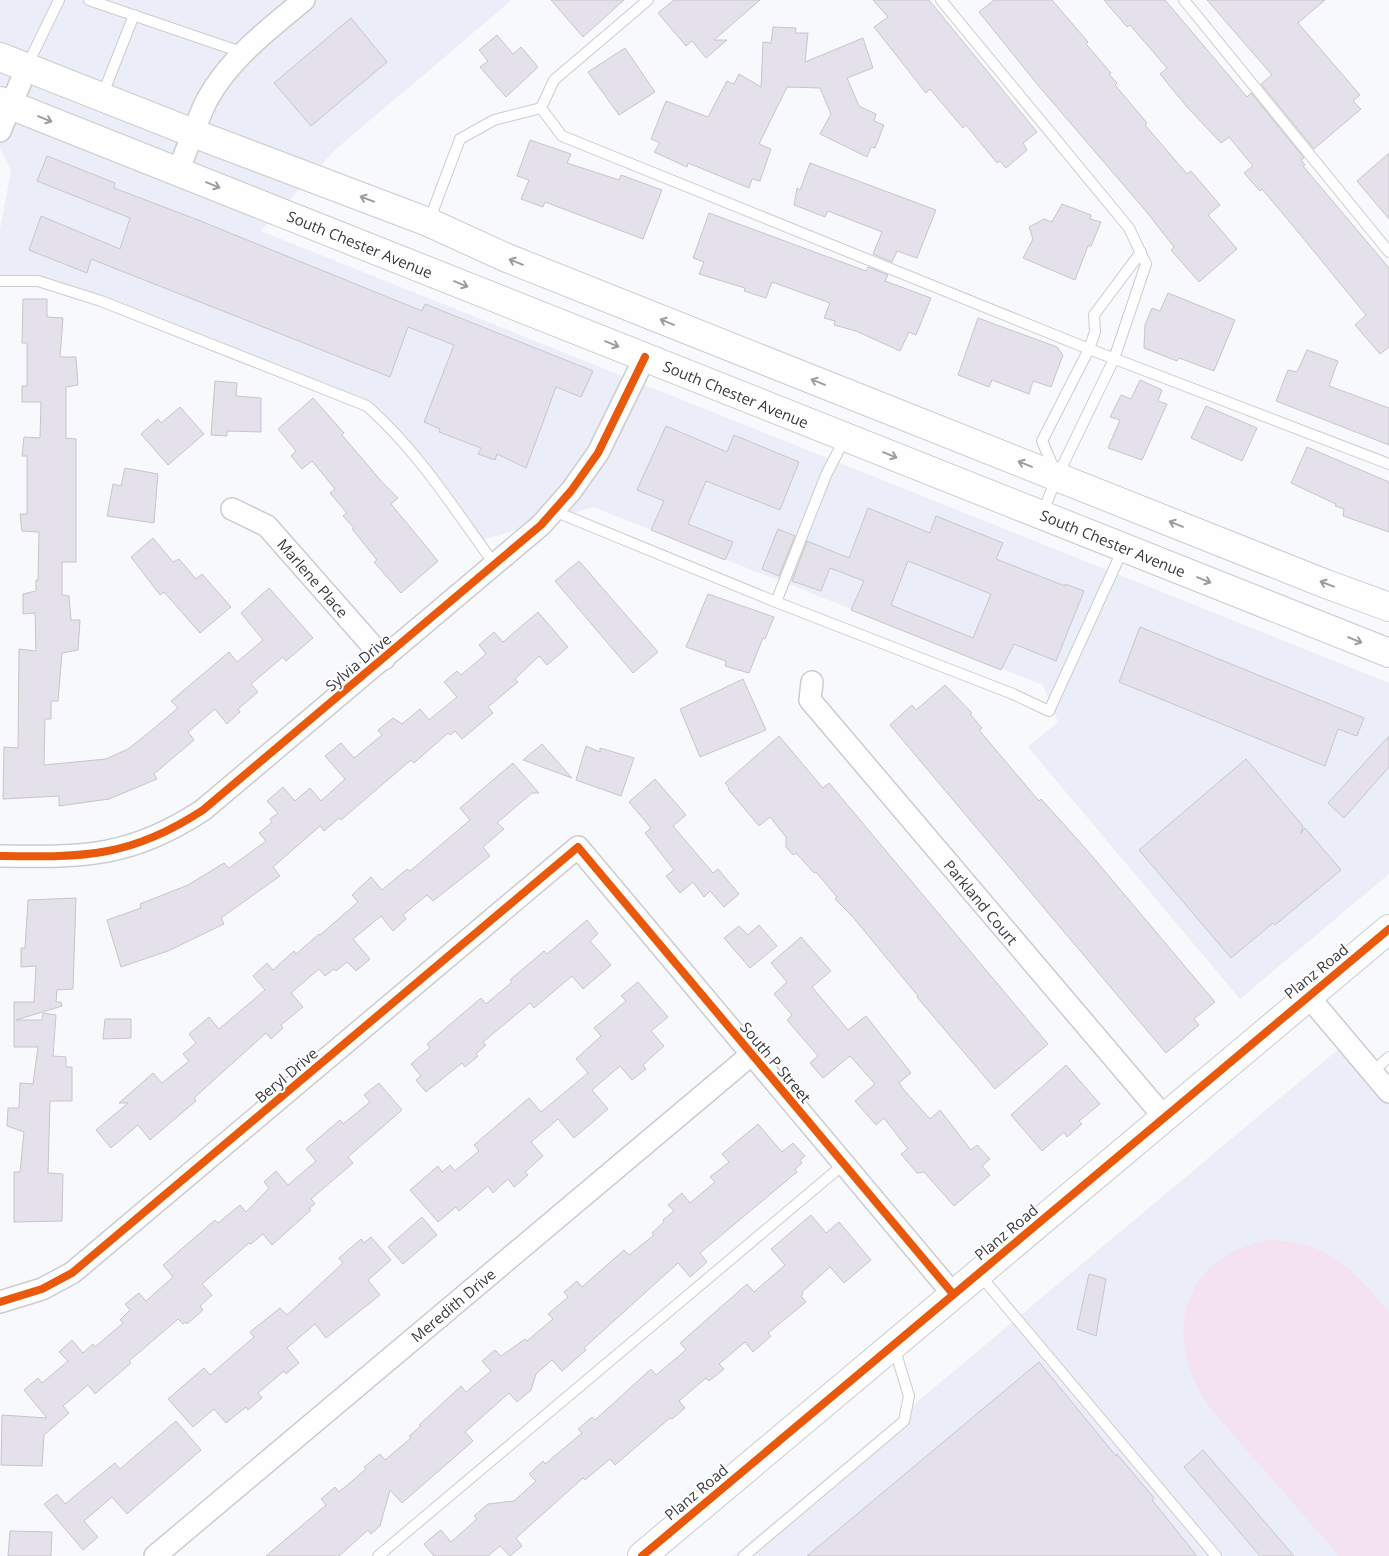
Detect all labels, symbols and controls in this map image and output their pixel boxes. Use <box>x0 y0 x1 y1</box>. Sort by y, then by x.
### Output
one-way arrow <box>37 114 52 124</box>
one-way arrow <box>205 181 220 190</box>
one-way arrow <box>359 194 375 203</box>
street label: South Chester Avenue <box>284 206 436 282</box>
one-way arrow <box>509 257 524 266</box>
one-way arrow <box>453 280 468 289</box>
one-way arrow <box>660 317 675 326</box>
one-way arrow <box>604 340 619 349</box>
street label: South Chester Avenue <box>660 356 812 432</box>
one-way arrow <box>811 377 826 386</box>
one-way arrow <box>882 451 898 460</box>
one-way arrow <box>1018 459 1033 468</box>
street label: South Chester Avenue <box>1037 505 1189 581</box>
one-way arrow <box>1169 519 1184 528</box>
street label: Marlene Place <box>273 534 353 622</box>
one-way arrow <box>1196 575 1211 585</box>
one-way arrow <box>1320 579 1335 588</box>
street label: Sylvia Drive <box>321 629 395 695</box>
one-way arrow <box>1347 635 1362 645</box>
street label: Parkland Court <box>940 855 1022 949</box>
street label: Planz Road <box>1280 939 1352 1003</box>
street label: South P Street <box>736 1017 816 1107</box>
street label: Beryl Drive <box>250 1043 322 1107</box>
street label: Planz Road <box>970 1200 1042 1264</box>
street label: Meredith Drive <box>407 1264 499 1346</box>
street label: Planz Road <box>660 1460 732 1524</box>

